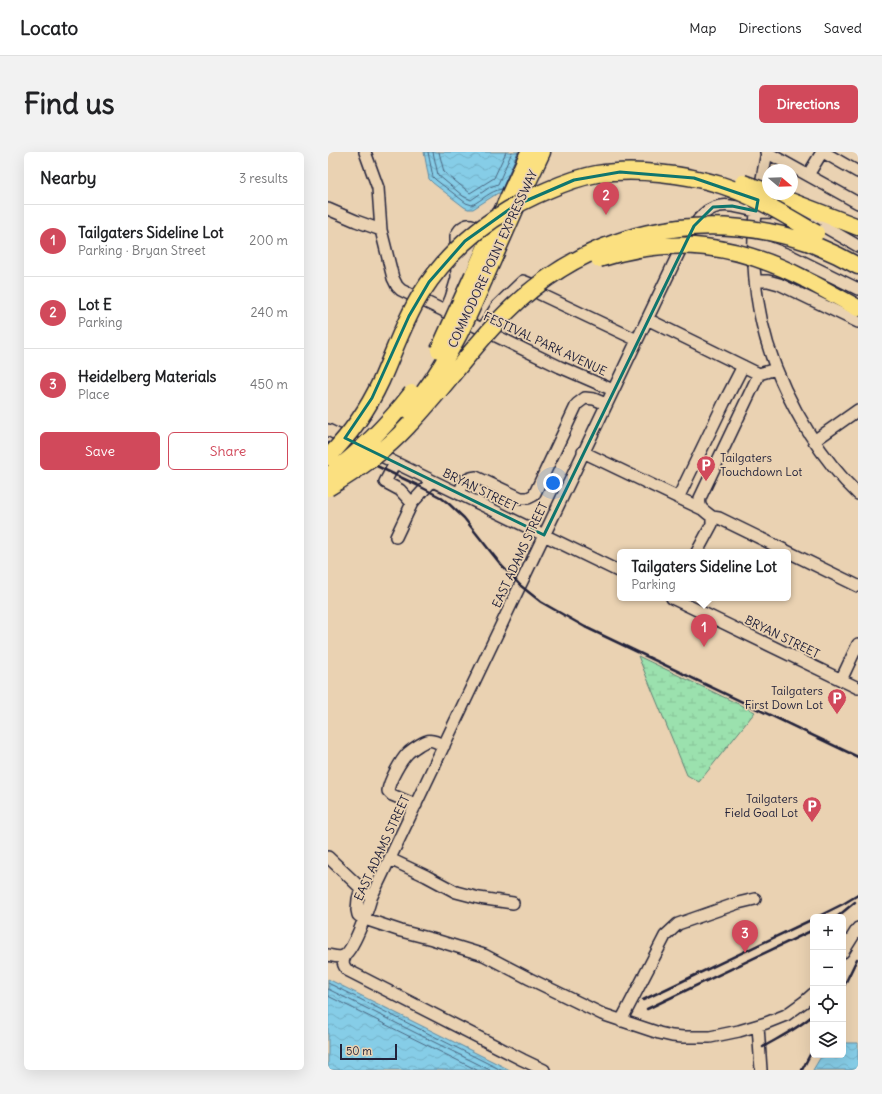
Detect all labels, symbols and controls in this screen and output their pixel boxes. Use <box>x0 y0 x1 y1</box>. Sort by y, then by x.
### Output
text: Locato <box>20 16 78 40</box>
text: Map <box>689 19 716 37</box>
text: Directions <box>738 19 802 37</box>
text: Saved <box>824 19 862 37</box>
button: Directions <box>759 85 858 123</box>
text: Find us <box>24 86 115 122</box>
north arrow <box>762 164 798 200</box>
text: Nearby <box>40 167 96 189</box>
street label: COMMODORE POINT EXPRESSWAY <box>445 167 541 350</box>
text: 3 results <box>239 170 288 187</box>
pin: 2 <box>593 182 619 215</box>
text: Tailgaters Sideline Lot <box>78 223 224 242</box>
text: 1 <box>50 232 56 249</box>
text: 200 m <box>249 232 288 249</box>
text: Parking · Bryan Street <box>78 242 206 259</box>
text: Lot E <box>78 295 112 314</box>
text: 2 <box>49 304 57 321</box>
text: 240 m <box>251 304 288 321</box>
street label: FESTIVAL PARK AVENUE <box>481 308 609 379</box>
text: Parking <box>78 314 123 331</box>
text: Heidelberg Materials <box>78 367 216 386</box>
text: 3 <box>49 376 57 393</box>
text: 450 m <box>250 376 288 393</box>
text: Place <box>78 386 109 403</box>
button: Save <box>40 432 160 470</box>
button: Share <box>168 432 288 470</box>
place label: Tailgaters Touchdown Lot <box>720 450 802 479</box>
parking icon: Tailgaters Touchdown Lot <box>695 454 717 482</box>
street label: BRYAN STREET <box>440 465 520 514</box>
your location <box>543 473 563 493</box>
street label: EAST ADAMS STREET <box>489 500 551 610</box>
popup <box>617 549 791 601</box>
text: Tailgaters Sideline Lot <box>631 557 777 576</box>
text: Parking <box>631 576 676 593</box>
street label: BRYAN STREET <box>742 612 822 661</box>
pin: 1 <box>691 614 717 647</box>
place label: Tailgaters First Down Lot <box>745 683 823 712</box>
parking icon: Tailgaters First Down Lot <box>826 687 848 715</box>
place label: Tailgaters Field Goal Lot <box>725 791 798 820</box>
street label: EAST ADAMS STREET <box>351 793 413 903</box>
parking icon: Tailgaters Field Goal Lot <box>801 795 823 823</box>
map controls <box>810 914 846 1058</box>
button: + <box>810 914 846 950</box>
pin: 3 <box>732 920 758 953</box>
button: − <box>810 950 846 986</box>
button: locate <box>810 986 846 1022</box>
button: layers <box>810 1022 846 1058</box>
scale bar <box>340 1042 397 1061</box>
text: 50 m <box>346 1044 372 1058</box>

